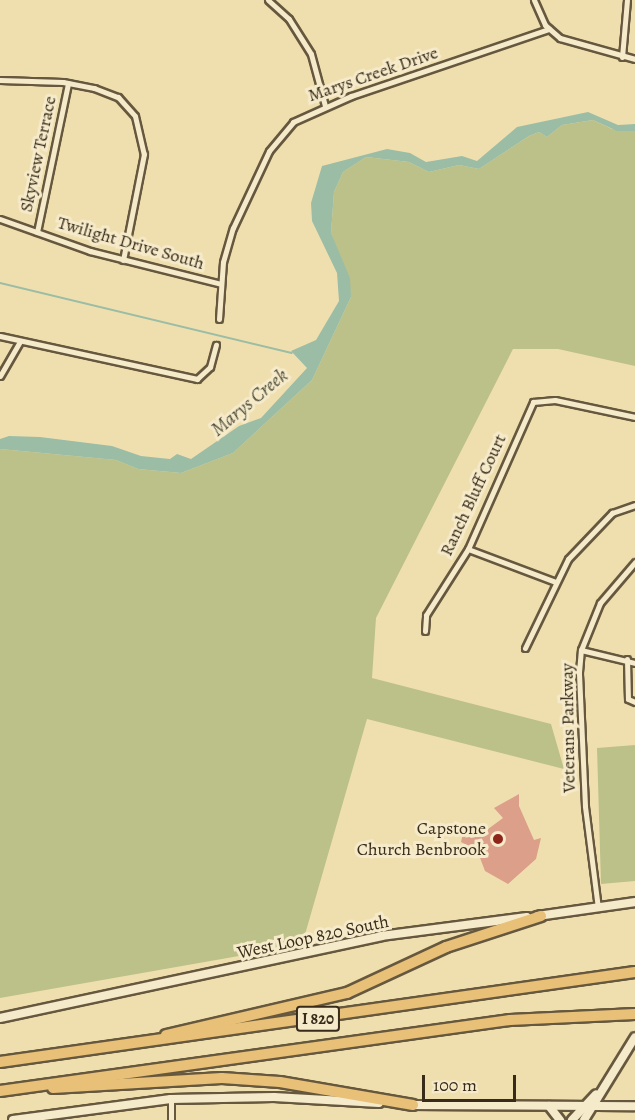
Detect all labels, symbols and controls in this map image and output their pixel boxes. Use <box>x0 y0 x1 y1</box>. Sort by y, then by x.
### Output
street label: Marys Creek Drive <box>305 42 441 106</box>
street label: Skyview Terrace <box>15 94 61 214</box>
street label: Twilight Drive South <box>55 212 207 274</box>
water label: Marys Creek <box>206 363 292 441</box>
street label: Ranch Bluff Court <box>435 431 511 559</box>
street label: Veterans Parkway <box>556 663 580 793</box>
place label: Capstone Church Benbrook <box>357 818 486 860</box>
marker: Capstone Church Benbrook <box>491 832 505 846</box>
street label: West Loop 820 South <box>235 910 391 964</box>
road number: I 820 <box>296 1006 340 1032</box>
scale bar <box>425 1063 520 1101</box>
text: 100 m <box>433 1073 477 1097</box>

